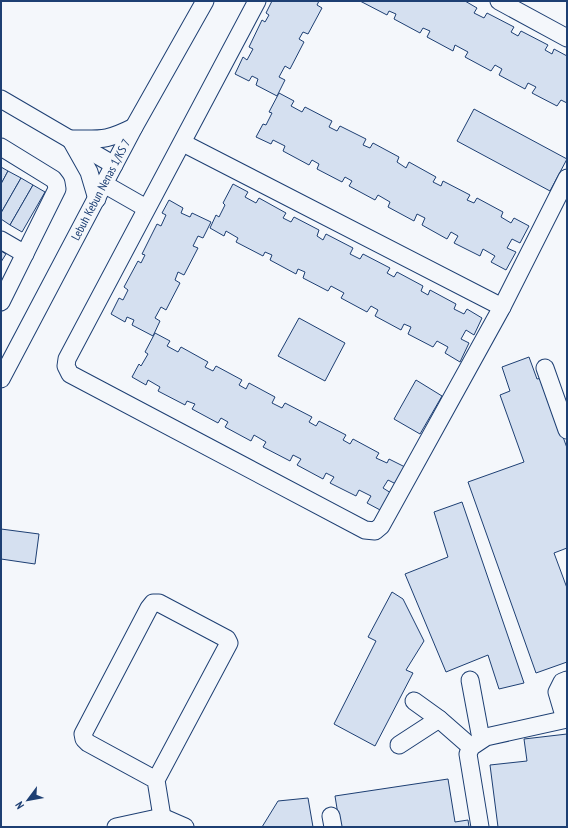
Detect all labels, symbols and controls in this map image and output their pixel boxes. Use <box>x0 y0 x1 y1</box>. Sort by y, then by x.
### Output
street label: Lebuh Kebun Nenas 1/KS 7 <box>68 136 133 243</box>
north arrow <box>8 780 48 820</box>
text: N <box>12 799 27 812</box>

